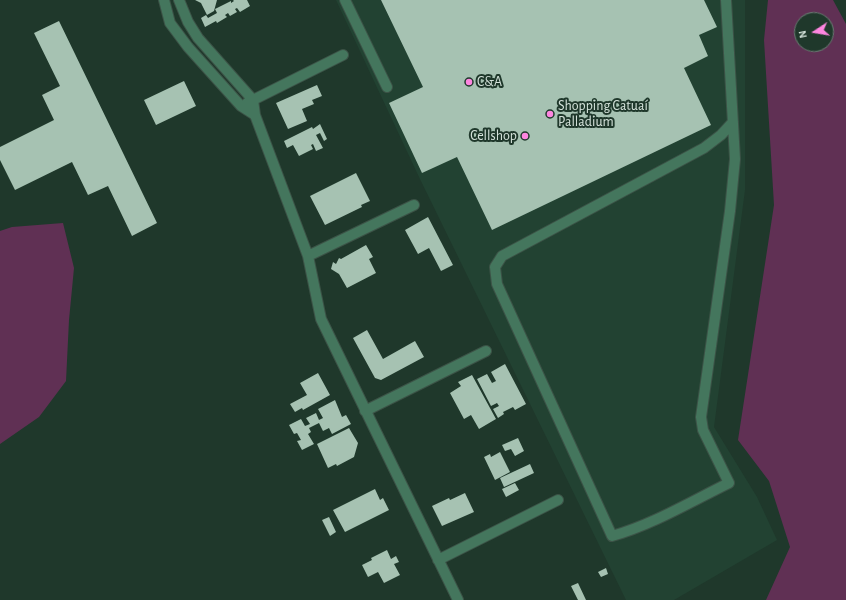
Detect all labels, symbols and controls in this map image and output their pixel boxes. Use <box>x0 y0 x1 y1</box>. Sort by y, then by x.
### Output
north arrow <box>794 12 834 52</box>
text: N <box>797 30 809 39</box>
place label: C&A <box>477 74 502 90</box>
marker: C&A <box>464 77 474 87</box>
place label: Shopping Catuaí Palladium <box>558 98 648 130</box>
marker: Shopping Catuaí Palladium <box>545 109 555 119</box>
place label: Cellshop <box>470 128 517 144</box>
marker: Cellshop <box>520 131 530 141</box>

